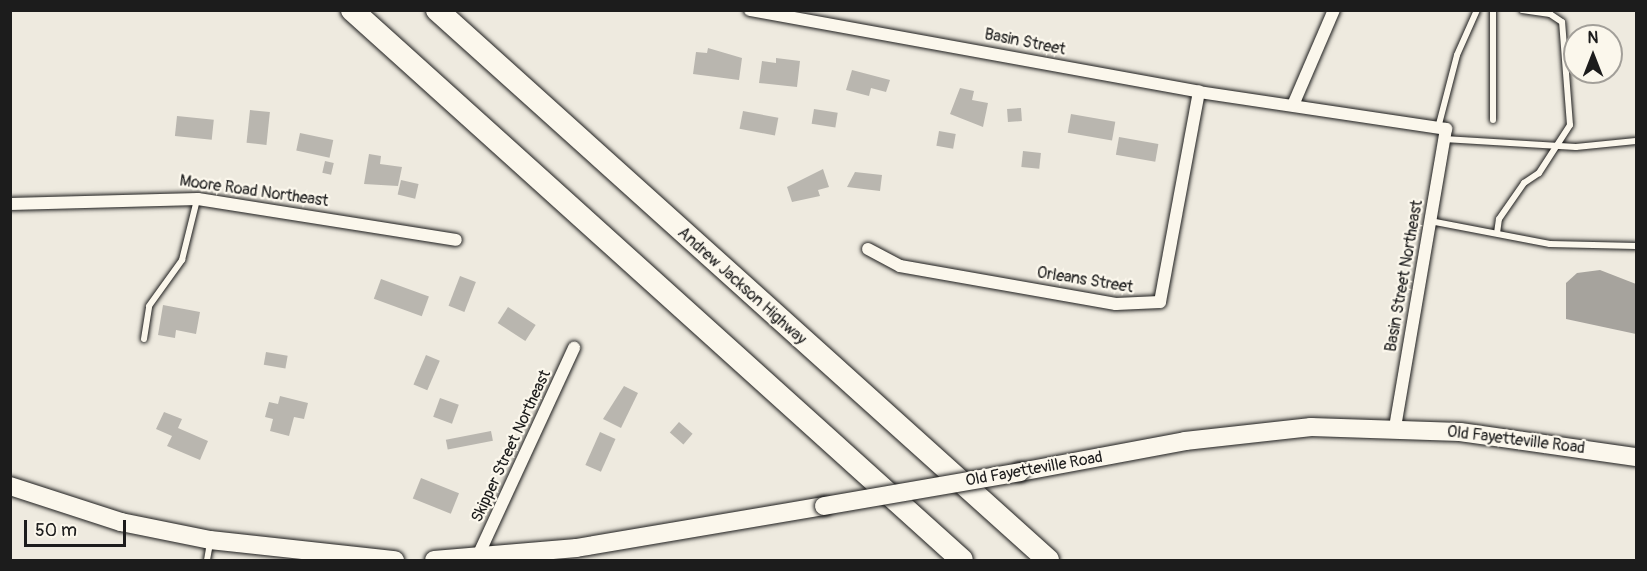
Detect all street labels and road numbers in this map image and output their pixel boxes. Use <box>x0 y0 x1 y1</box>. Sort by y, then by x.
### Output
street label: Basin Street <box>983 25 1067 59</box>
street label: Moore Road Northeast <box>178 171 330 211</box>
street label: Basin Street Northeast <box>1381 199 1427 353</box>
street label: Andrew Jackson Highway <box>674 223 810 349</box>
street label: Orleans Street <box>1035 263 1135 297</box>
street label: Skipper Street Northeast <box>467 367 555 525</box>
street label: Old Fayetteville Road <box>1446 422 1586 458</box>
street label: Old Fayetteville Road <box>964 447 1104 491</box>

